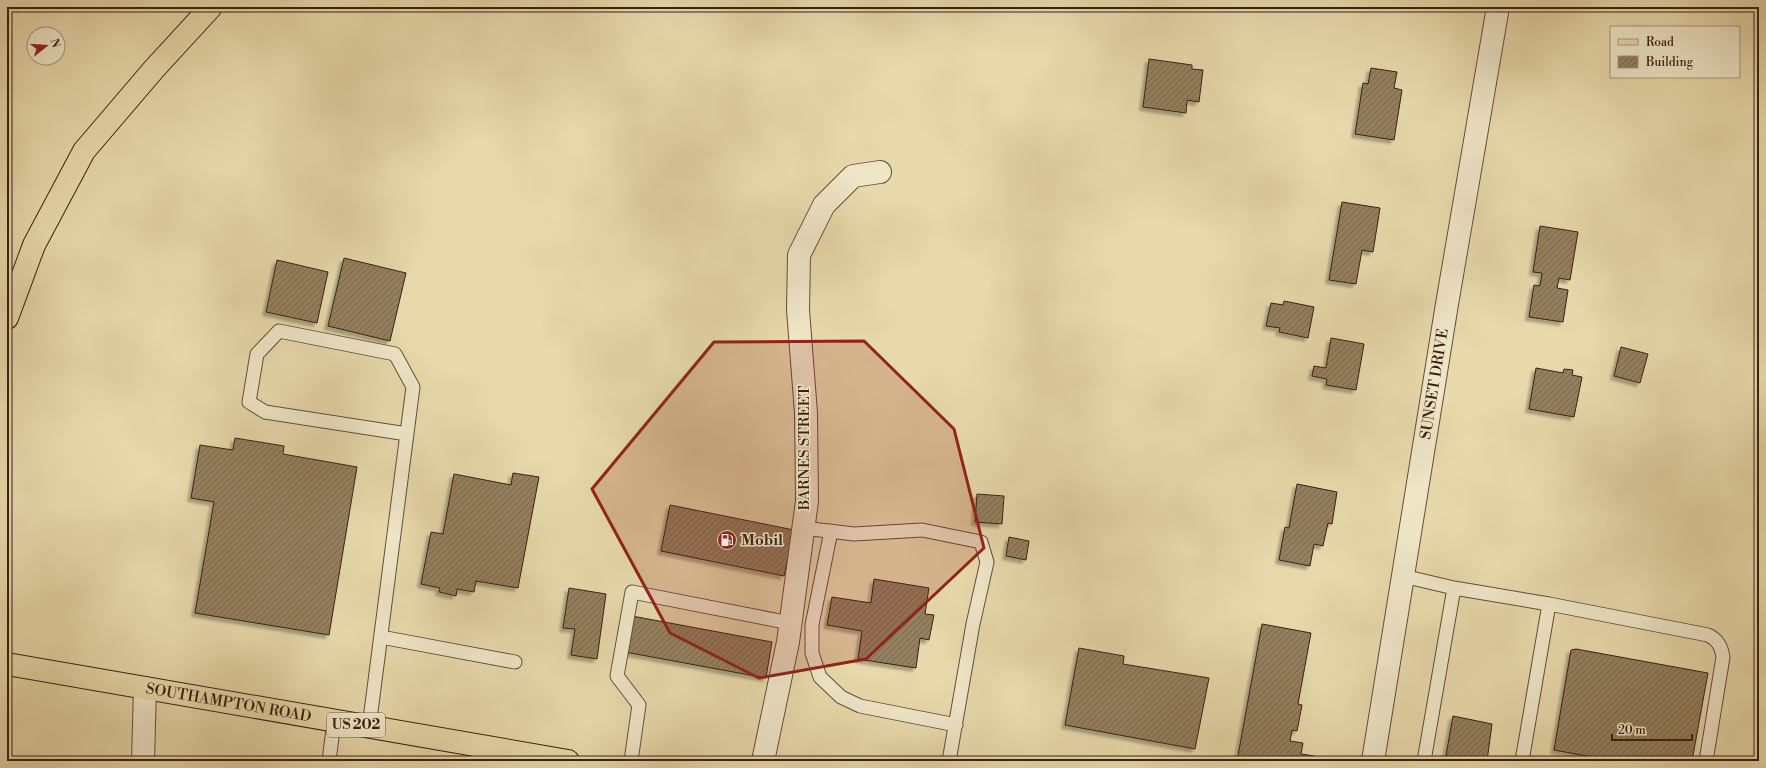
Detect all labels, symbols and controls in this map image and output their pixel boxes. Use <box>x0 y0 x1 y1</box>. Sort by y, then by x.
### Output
north arrow <box>26 26 66 66</box>
legend <box>1610 26 1740 78</box>
text: Road <box>1646 35 1674 50</box>
text: N <box>47 37 63 50</box>
text: Building <box>1645 55 1694 70</box>
street label: SUNSET DRIVE <box>1416 327 1452 441</box>
street label: BARNES STREET <box>795 385 814 511</box>
fuel station icon: Mobil <box>716 529 738 551</box>
place label: Mobil <box>741 531 783 550</box>
street label: SOUTHAMPTON ROAD <box>145 679 313 726</box>
road number: US 202 <box>327 713 385 737</box>
scale bar <box>1612 716 1692 742</box>
text: 20 m <box>1618 723 1646 738</box>

